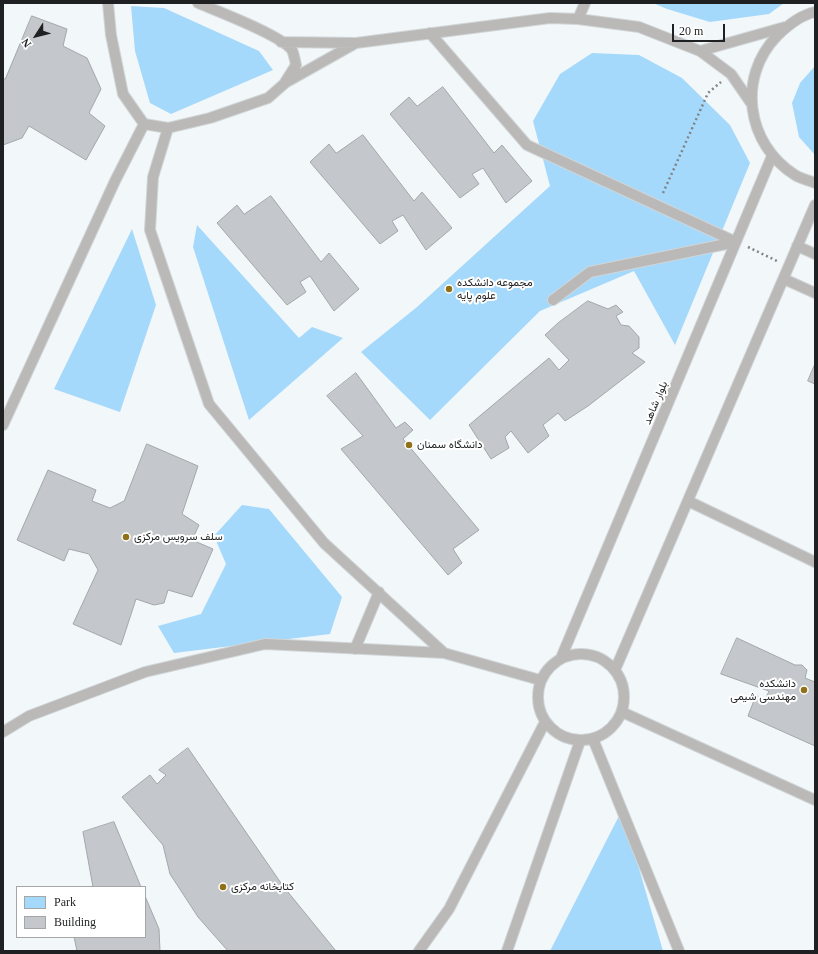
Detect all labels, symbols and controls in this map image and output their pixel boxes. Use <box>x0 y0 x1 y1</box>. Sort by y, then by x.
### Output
north arrow <box>16 16 56 56</box>
scale bar <box>674 16 727 42</box>
text: 20 m <box>679 24 703 38</box>
text: N <box>19 36 33 50</box>
place label: مجموعه دانشکده علوم پایه <box>457 276 533 302</box>
marker: مجموعه دانشکده علوم پایه <box>444 284 454 294</box>
street label: بلوار شاهد <box>641 379 671 427</box>
place label: دانشگاه سمنان <box>417 438 483 452</box>
marker: دانشگاه سمنان <box>404 440 414 450</box>
place label: سلف سرویس مرکزی <box>134 530 223 544</box>
marker: سلف سرویس مرکزی <box>121 532 131 542</box>
place label: دانشکده مهندسی شیمی <box>730 677 796 703</box>
marker: دانشکده مهندسی شیمی <box>799 685 809 695</box>
place label: کتابخانه مرکزی <box>231 880 294 894</box>
marker: کتابخانه مرکزی <box>218 882 228 892</box>
legend <box>16 886 146 938</box>
text: Park <box>54 895 76 909</box>
text: Building <box>54 915 96 929</box>

